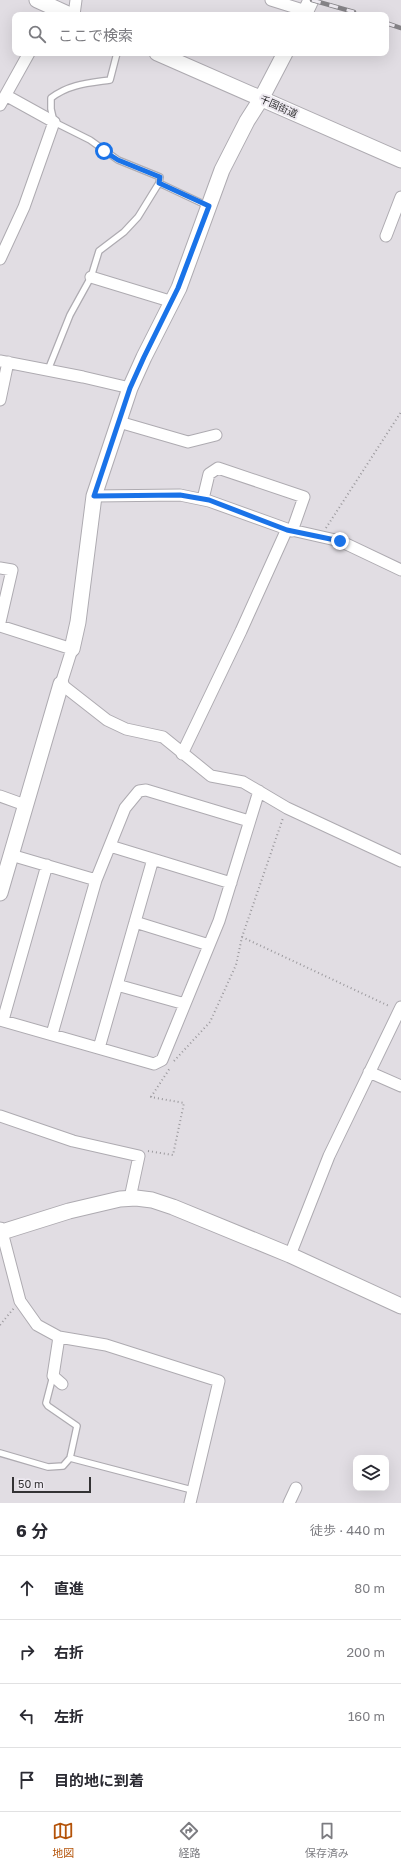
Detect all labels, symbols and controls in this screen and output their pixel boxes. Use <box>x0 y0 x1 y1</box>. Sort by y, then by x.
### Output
search box <box>12 12 389 56</box>
icon: search <box>26 23 48 45</box>
text: ここで検索 <box>58 26 133 44</box>
street label: 千国街道 <box>258 92 300 120</box>
route start <box>95 142 113 160</box>
route end <box>331 532 349 550</box>
map controls <box>353 1455 389 1491</box>
button: layers <box>353 1455 389 1491</box>
scale bar <box>12 1475 91 1494</box>
text: 50 m <box>18 1477 44 1490</box>
text: 6 分 <box>16 1520 48 1541</box>
text: 徒歩 · 440 m <box>310 1522 385 1538</box>
icon: ahead <box>16 1577 38 1599</box>
text: 直進 <box>54 1579 84 1597</box>
text: 80 m <box>354 1580 385 1596</box>
icon: right <box>16 1641 38 1663</box>
text: 右折 <box>54 1643 84 1661</box>
text: 200 m <box>347 1644 385 1660</box>
icon: left <box>16 1705 38 1727</box>
text: 左折 <box>54 1707 84 1725</box>
text: 160 m <box>348 1708 385 1724</box>
icon: arrive <box>16 1769 38 1791</box>
text: 目的地に到着 <box>54 1771 144 1789</box>
tab: 地図 <box>52 1820 74 1860</box>
tab: 経路 <box>178 1820 200 1860</box>
tab: 保存済み <box>305 1820 349 1860</box>

